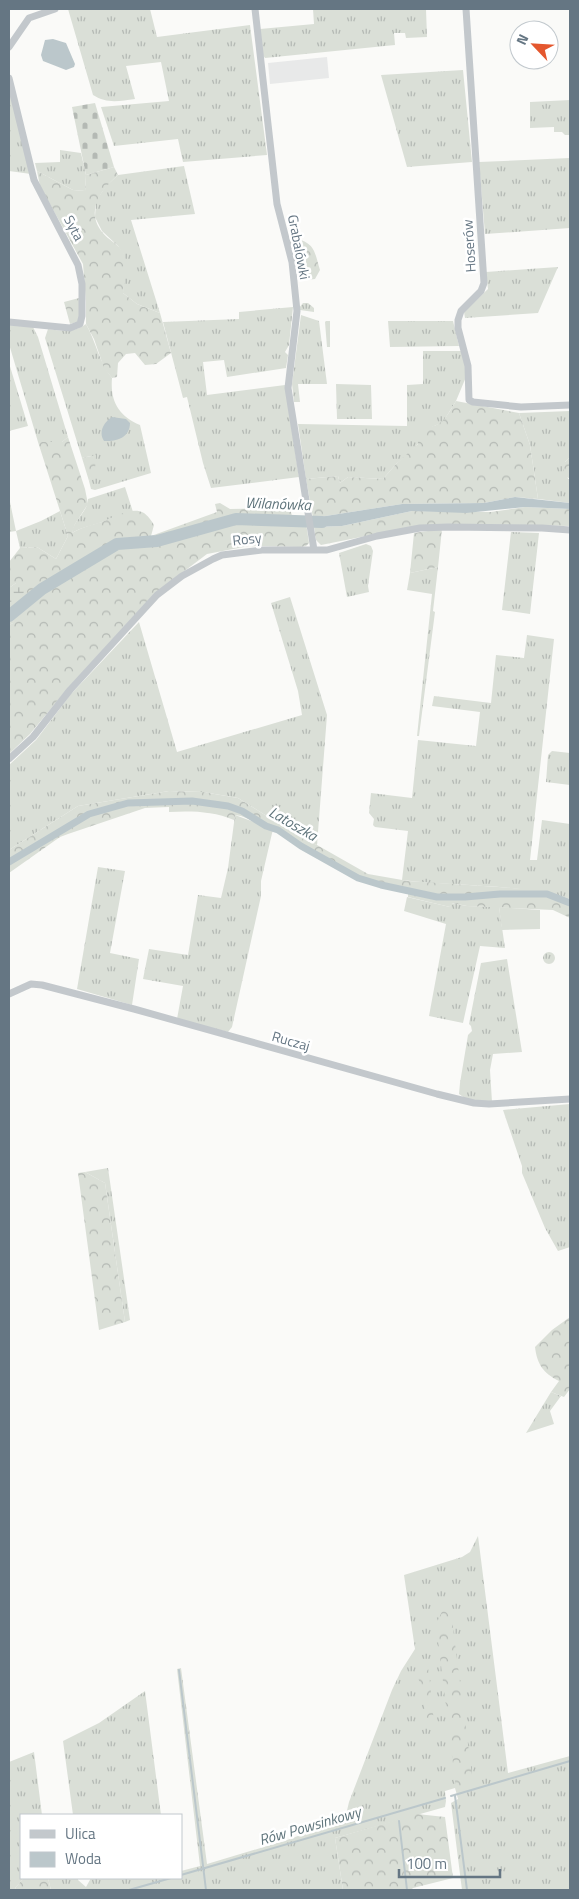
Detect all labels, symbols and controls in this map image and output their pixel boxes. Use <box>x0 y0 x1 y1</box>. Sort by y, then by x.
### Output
north arrow <box>509 20 559 70</box>
text: N <box>510 30 533 48</box>
street label: Syta <box>59 211 90 244</box>
street label: Grabalówki <box>283 213 316 281</box>
street label: Hoserów <box>456 219 481 273</box>
water label: Wilanówka <box>245 491 313 516</box>
street label: Rosy <box>231 527 263 550</box>
water label: Latoszka <box>265 800 323 847</box>
street label: Ruczaj <box>270 1025 313 1056</box>
water label: Rów Powsinkowy <box>256 1799 365 1851</box>
legend <box>20 1814 182 1879</box>
text: Ulica <box>65 1822 96 1845</box>
scale bar <box>399 1846 500 1878</box>
text: Woda <box>65 1847 102 1870</box>
text: 100 m <box>406 1852 447 1875</box>

